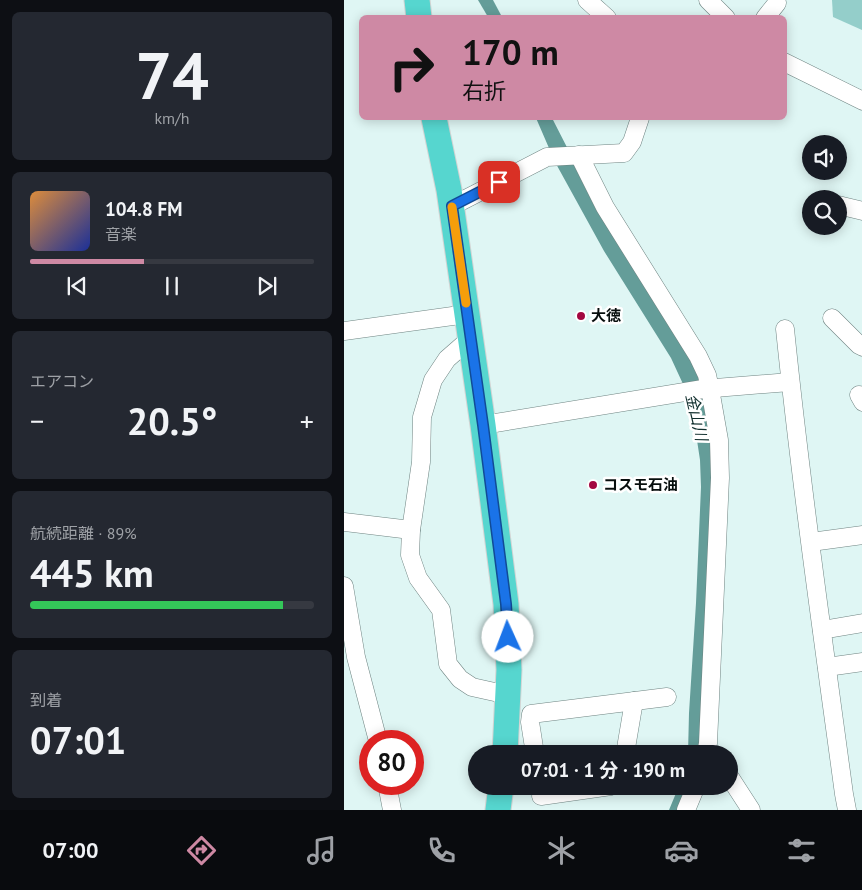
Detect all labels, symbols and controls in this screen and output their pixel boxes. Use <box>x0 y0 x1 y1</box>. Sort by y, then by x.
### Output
text: 170 m <box>462 29 559 75</box>
text: 74 <box>135 33 209 117</box>
icon: right <box>379 35 444 100</box>
text: 右折 <box>462 77 506 105</box>
text: km/h <box>154 108 190 128</box>
map controls <box>802 135 847 235</box>
button: sound <box>802 135 847 180</box>
pin <box>478 161 520 203</box>
icon: arrive <box>485 168 513 196</box>
button: search <box>802 190 847 235</box>
text: 104.8 FM <box>105 197 182 221</box>
text: 音楽 <box>105 224 137 244</box>
icon: previous <box>63 272 91 300</box>
icon: pause <box>158 272 186 300</box>
icon: next <box>253 272 281 300</box>
place label: 大徳 <box>591 306 621 325</box>
marker: 大徳 <box>575 310 587 322</box>
text: エアコン <box>30 371 94 391</box>
water label: 金山川 <box>682 391 713 445</box>
text: 20.5° <box>127 396 217 445</box>
text: − <box>30 402 44 439</box>
text: + <box>300 402 314 439</box>
place label: コスモ石油 <box>603 475 678 494</box>
marker: コスモ石油 <box>587 479 599 491</box>
text: 航続距離 · 89% <box>30 523 137 543</box>
text: 445 km <box>30 548 154 597</box>
position arrow <box>481 610 533 662</box>
text: 到着 <box>30 690 62 710</box>
text: 07:01 <box>30 715 126 764</box>
speed limit sign: 80 <box>359 730 424 795</box>
text: 07:01 · 1 分 · 190 m <box>521 758 685 782</box>
icon: directions <box>184 833 219 868</box>
icon: music <box>304 833 339 868</box>
icon: phone <box>424 833 459 868</box>
icon: climate <box>544 833 579 868</box>
icon: car <box>664 833 699 868</box>
icon: filters <box>784 833 819 868</box>
text: 07:00 <box>43 836 98 864</box>

